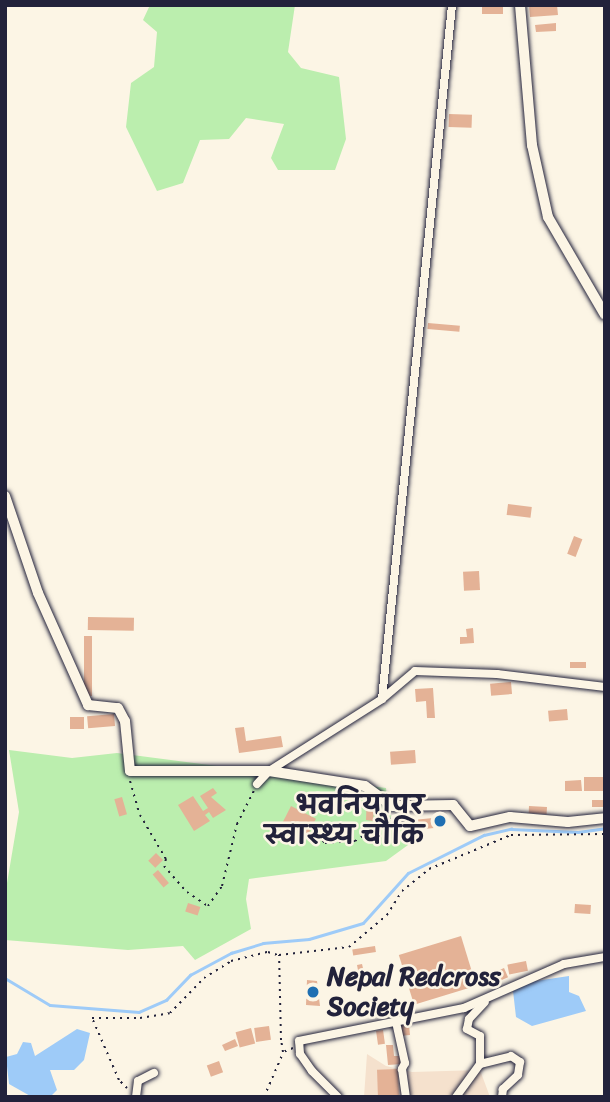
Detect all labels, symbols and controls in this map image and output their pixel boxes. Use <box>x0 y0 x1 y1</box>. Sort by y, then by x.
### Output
place label: भवनियापुर स्वास्थ्य चाैकि <box>265 790 424 852</box>
marker: भवनियापुर स्वास्थ्य चाैकि <box>430 811 450 831</box>
place label: Nepal Redcross Society <box>327 961 503 1023</box>
marker: Nepal Redcross Society <box>305 984 321 1000</box>

